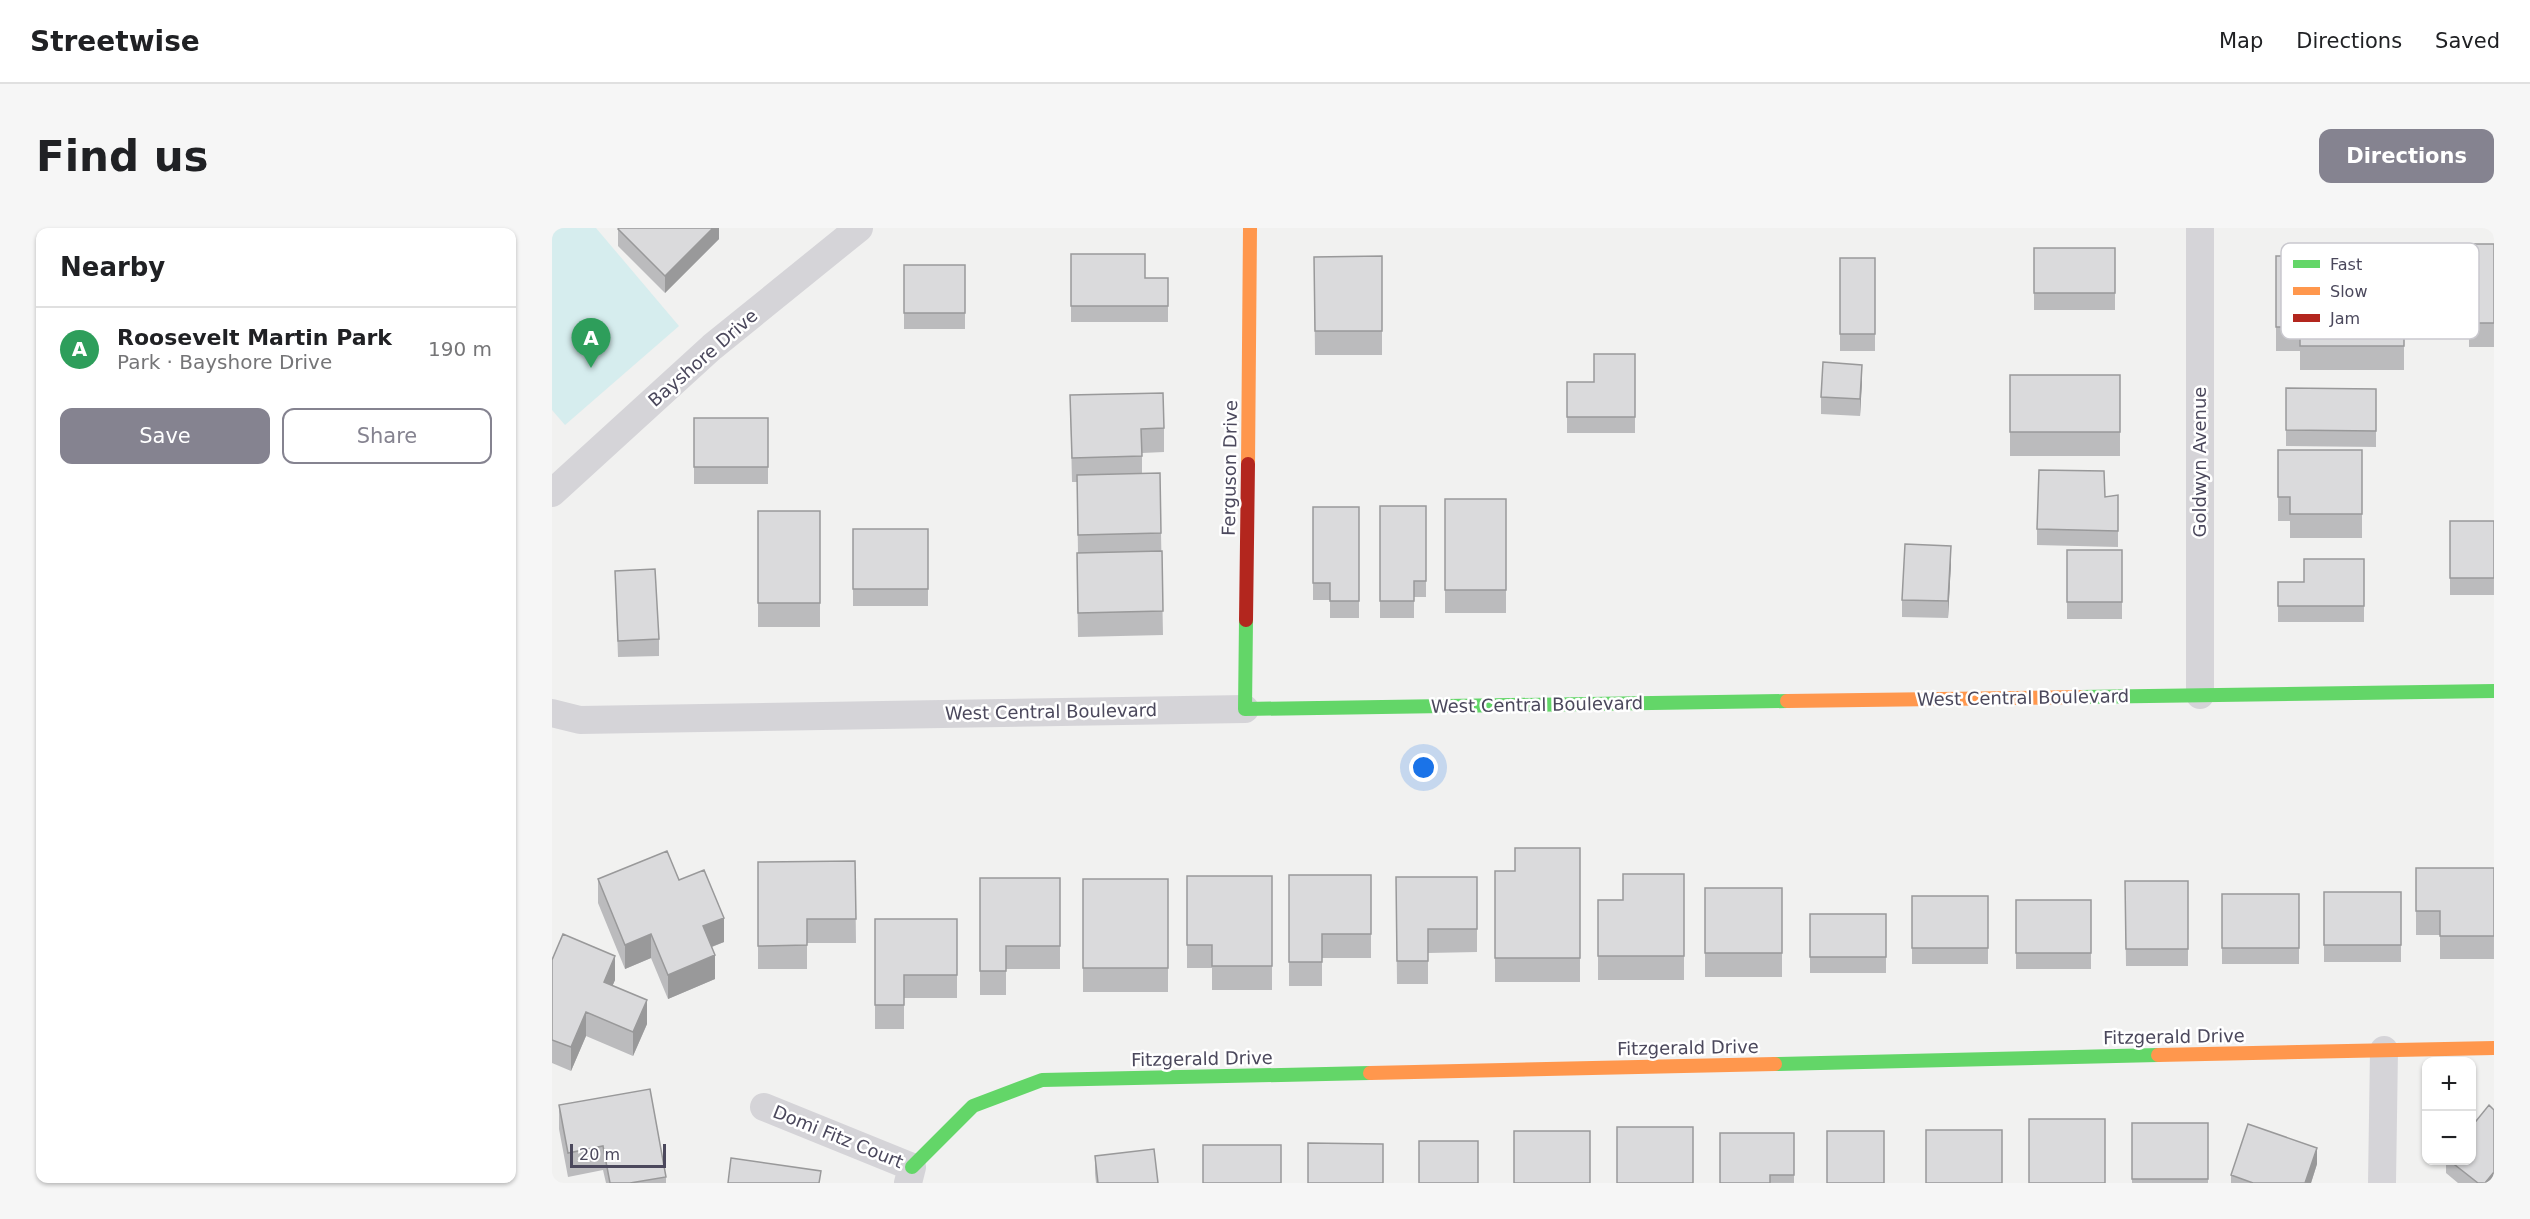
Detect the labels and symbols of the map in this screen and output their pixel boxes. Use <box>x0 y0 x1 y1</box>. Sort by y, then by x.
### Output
legend <box>2281 243 2479 339</box>
text: Fast <box>2330 255 2362 274</box>
text: Slow <box>2330 282 2367 301</box>
street label: Bayshore Drive <box>644 305 761 411</box>
text: Jam <box>2329 309 2360 328</box>
pin: A <box>572 318 610 368</box>
street label: Goldwyn Avenue <box>2189 387 2210 537</box>
street label: Ferguson Drive <box>1218 400 1241 536</box>
street label: West Central Boulevard <box>1917 685 2129 710</box>
street label: West Central Boulevard <box>1431 692 1643 717</box>
street label: West Central Boulevard <box>945 699 1157 724</box>
your location <box>1409 753 1438 782</box>
street label: Fitzgerald Drive <box>2103 1025 2245 1048</box>
street label: Fitzgerald Drive <box>1617 1036 1759 1059</box>
street label: Fitzgerald Drive <box>1131 1047 1273 1070</box>
street label: Domi Fitz Court <box>770 1101 906 1172</box>
scale bar <box>570 1141 666 1168</box>

